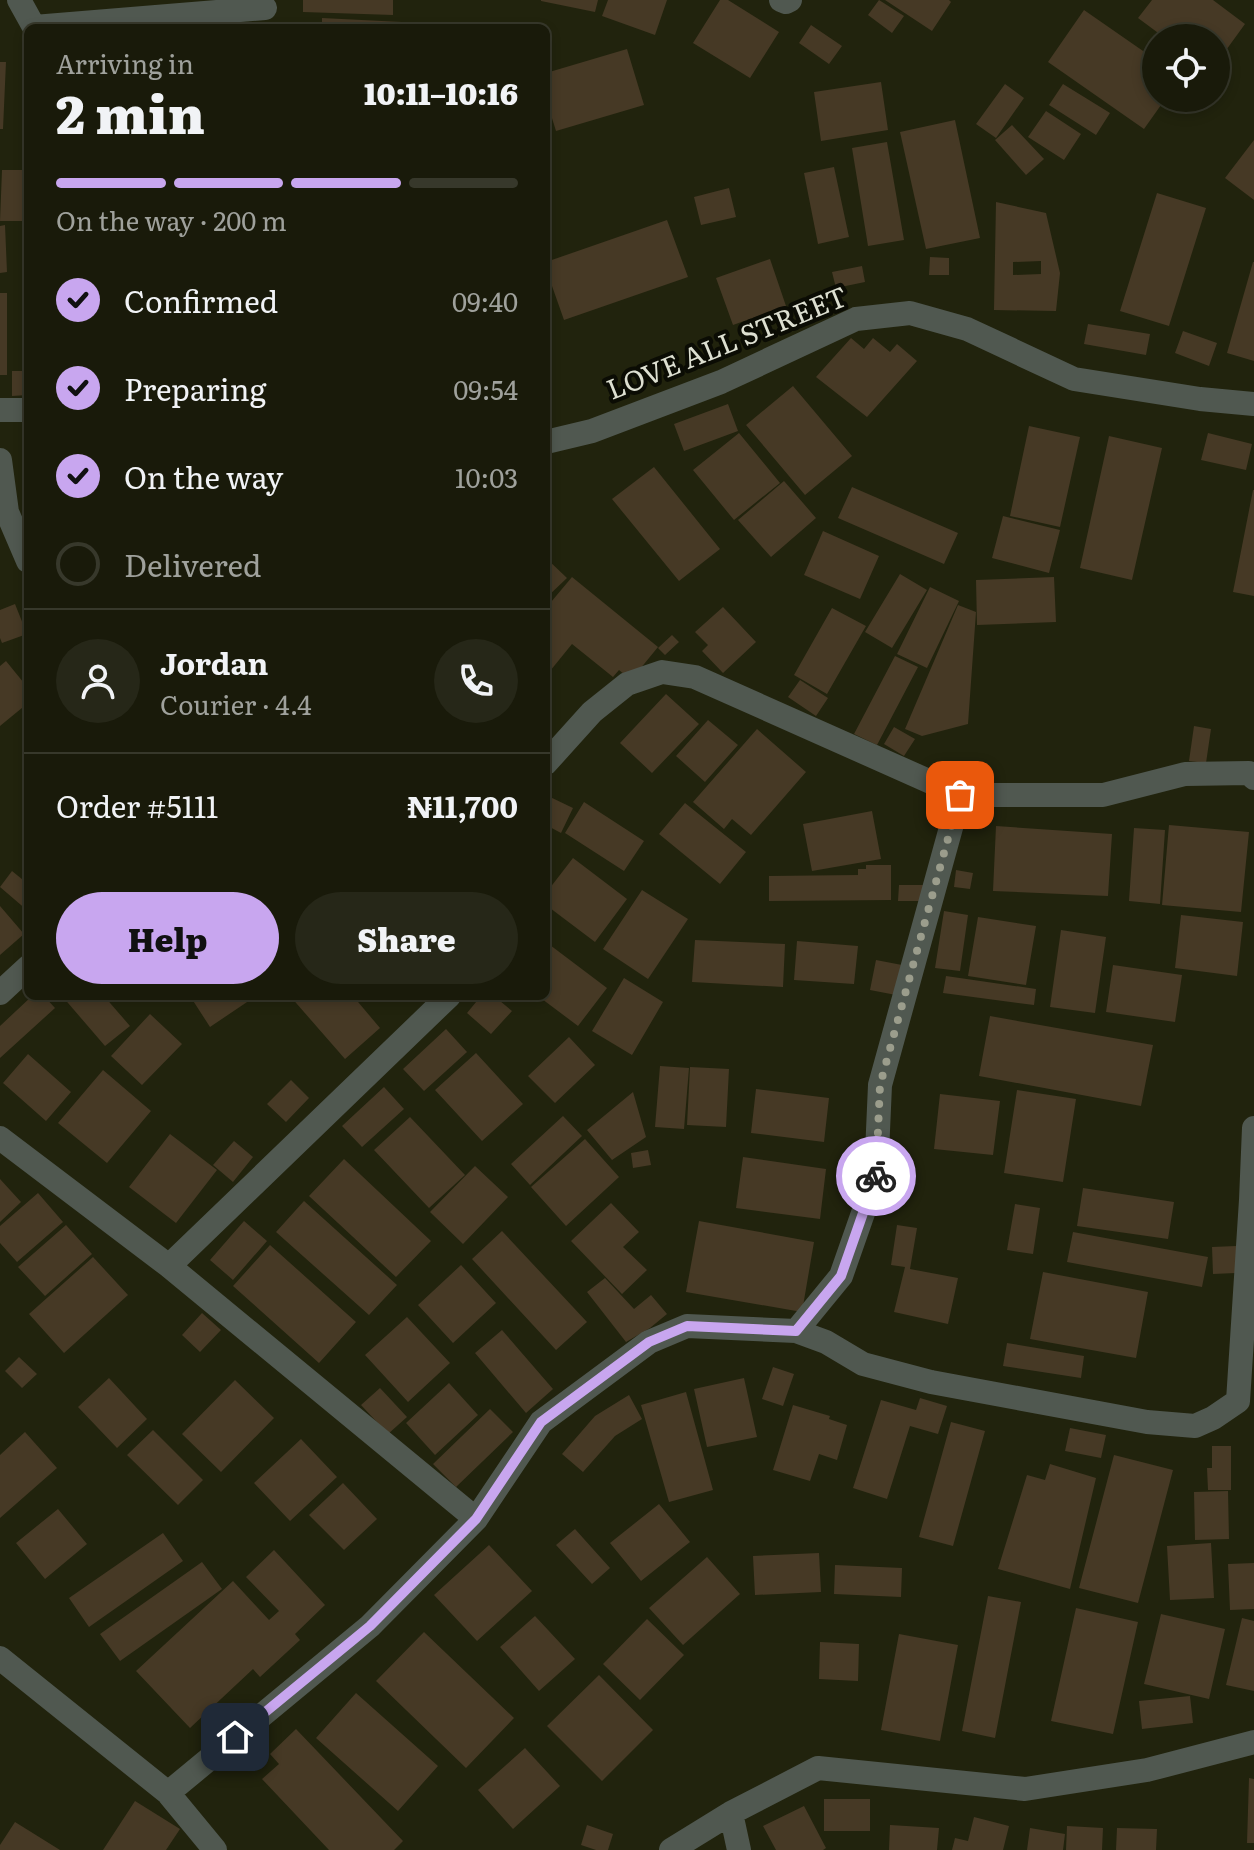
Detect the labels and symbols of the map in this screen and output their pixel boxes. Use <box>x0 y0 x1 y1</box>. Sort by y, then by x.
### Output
street label: LOVE ALL STREET <box>599 274 853 409</box>
pin <box>926 761 994 829</box>
courier <box>836 1136 916 1216</box>
pin <box>201 1703 269 1771</box>

